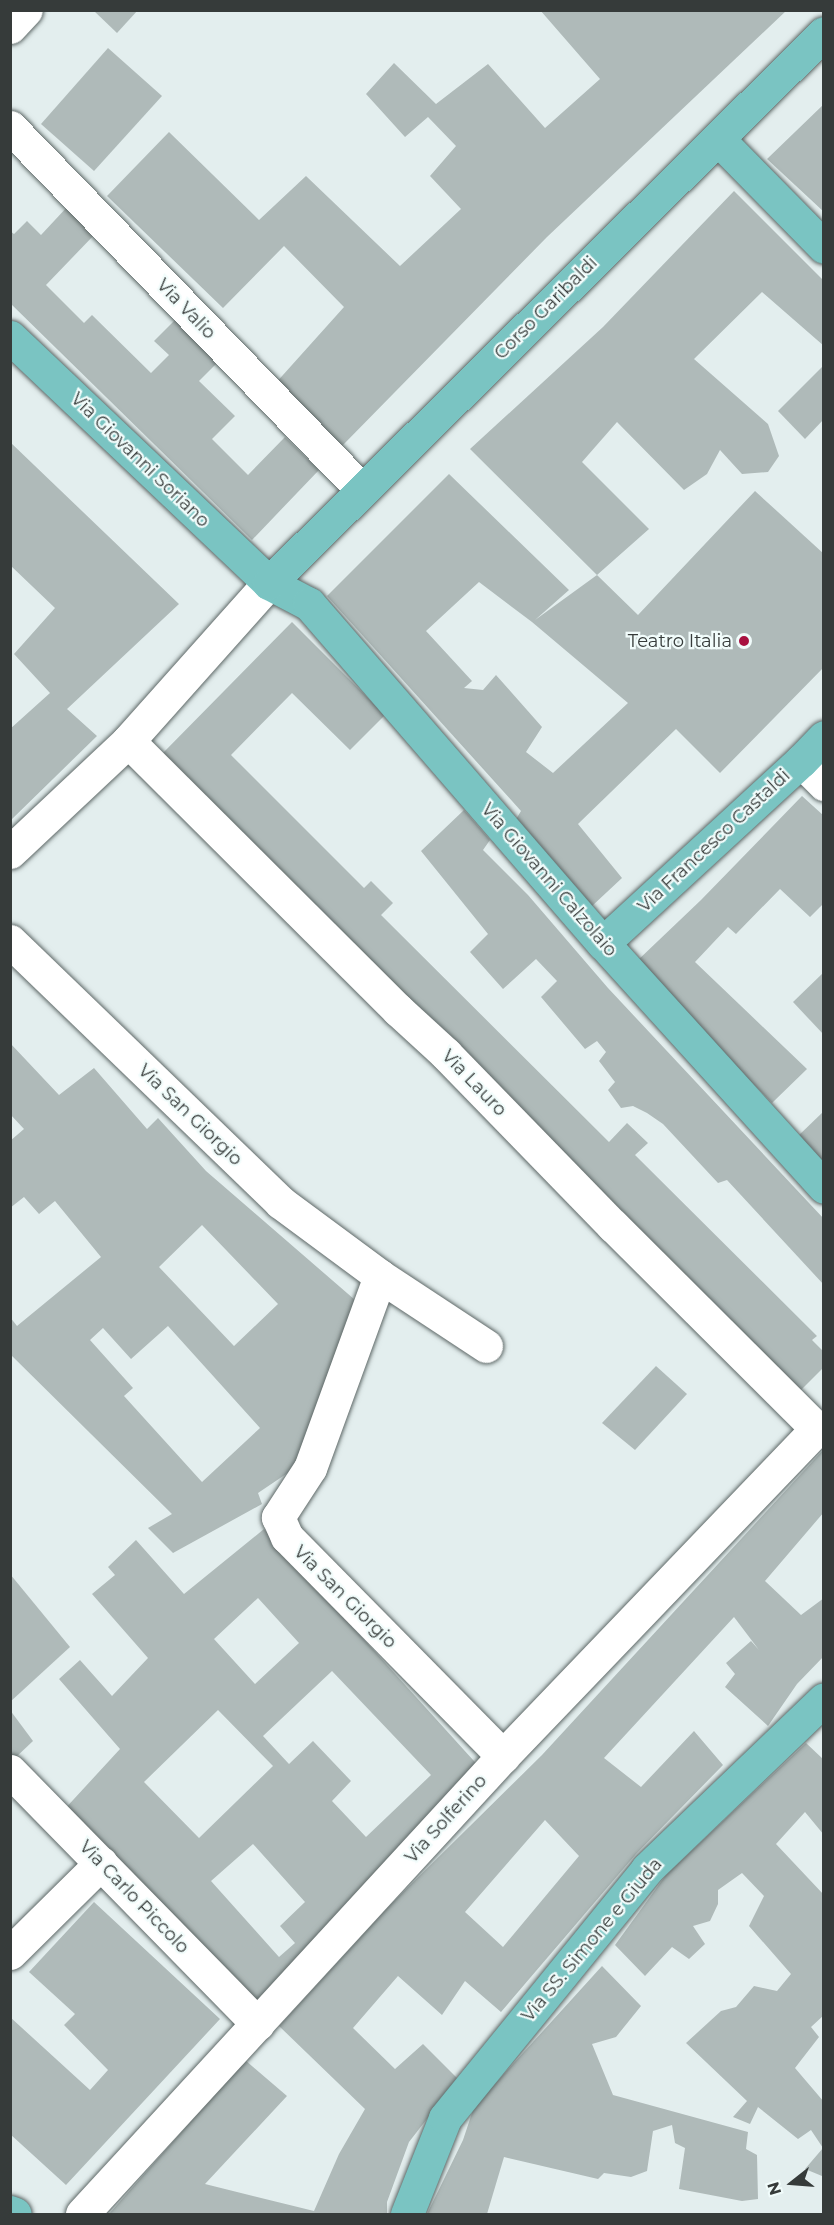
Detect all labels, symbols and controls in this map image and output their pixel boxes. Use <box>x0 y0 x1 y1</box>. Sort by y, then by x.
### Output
street label: Corso Garibaldi <box>490 252 602 364</box>
street label: Via Valio <box>152 274 220 344</box>
street label: Via Giovanni Soriano <box>66 388 214 532</box>
place label: Teatro Italia <box>628 630 732 652</box>
marker: Teatro Italia <box>737 634 751 648</box>
street label: Via Francesco Castaldi <box>633 765 795 917</box>
street label: Via Giovanni Calzolaio <box>477 799 621 961</box>
street label: Via Lauro <box>437 1045 511 1121</box>
street label: Via San Giorgio <box>133 1060 247 1170</box>
street label: Via San Giorgio <box>289 1541 401 1653</box>
street label: Via Solferino <box>401 1770 491 1868</box>
street label: Via Carlo Piccolo <box>75 1836 193 1958</box>
street label: Via SS. Simone e Giuda <box>517 1854 667 2026</box>
north arrow <box>762 2153 822 2213</box>
text: N <box>763 2179 785 2197</box>

